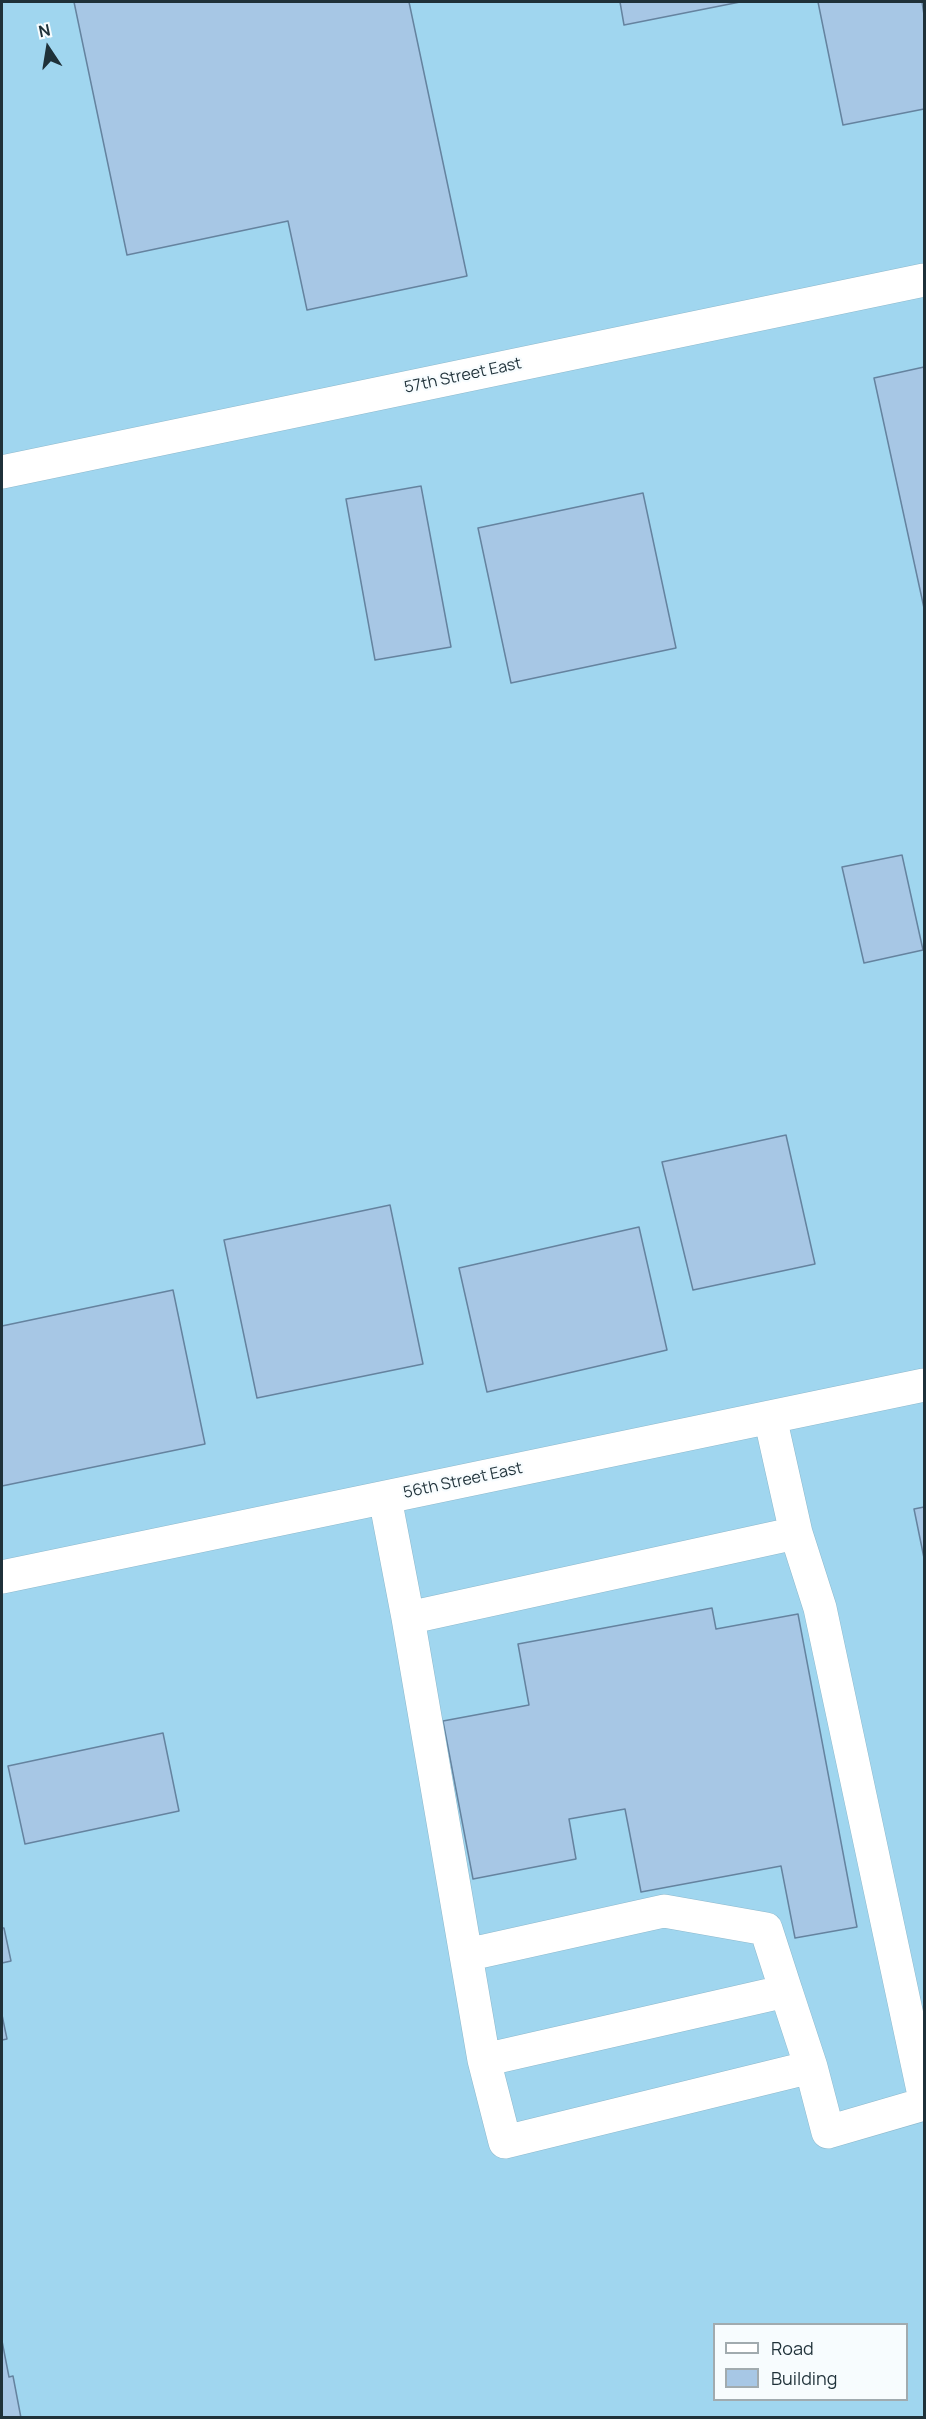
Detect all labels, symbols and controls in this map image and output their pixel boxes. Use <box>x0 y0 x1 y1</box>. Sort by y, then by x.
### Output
north arrow <box>18 18 78 78</box>
text: N <box>36 18 52 42</box>
street label: 57th Street East <box>403 354 523 398</box>
street label: 56th Street East <box>402 1459 524 1503</box>
legend <box>713 2323 908 2401</box>
text: Road <box>771 2336 814 2360</box>
text: Building <box>771 2366 837 2390</box>

